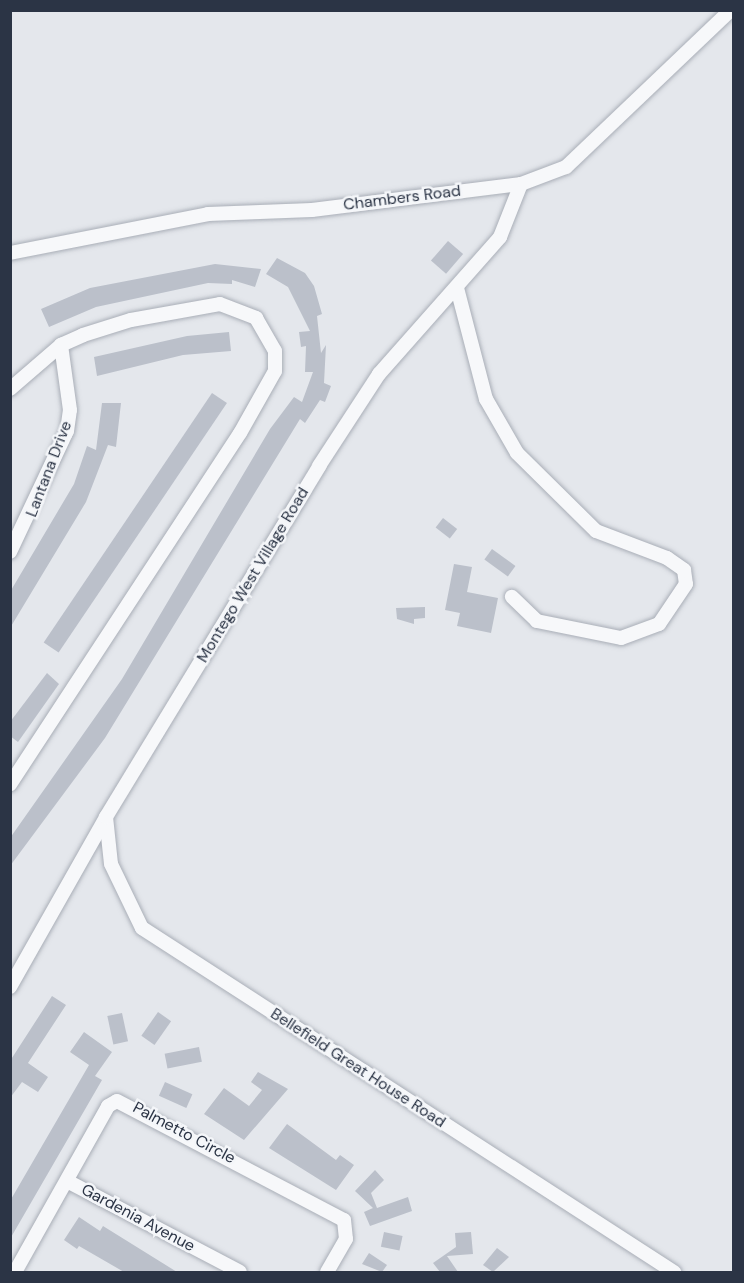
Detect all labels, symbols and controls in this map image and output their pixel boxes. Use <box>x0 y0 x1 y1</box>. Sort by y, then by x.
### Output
street label: Chambers Road <box>342 181 462 215</box>
street label: Lantana Drive <box>22 418 76 520</box>
street label: Montego West Village Road <box>193 484 313 666</box>
street label: Bellefield Great House Road <box>267 1004 449 1132</box>
street label: Palmetto Circle <box>130 1098 238 1168</box>
street label: Gardenia Avenue <box>78 1180 198 1256</box>

